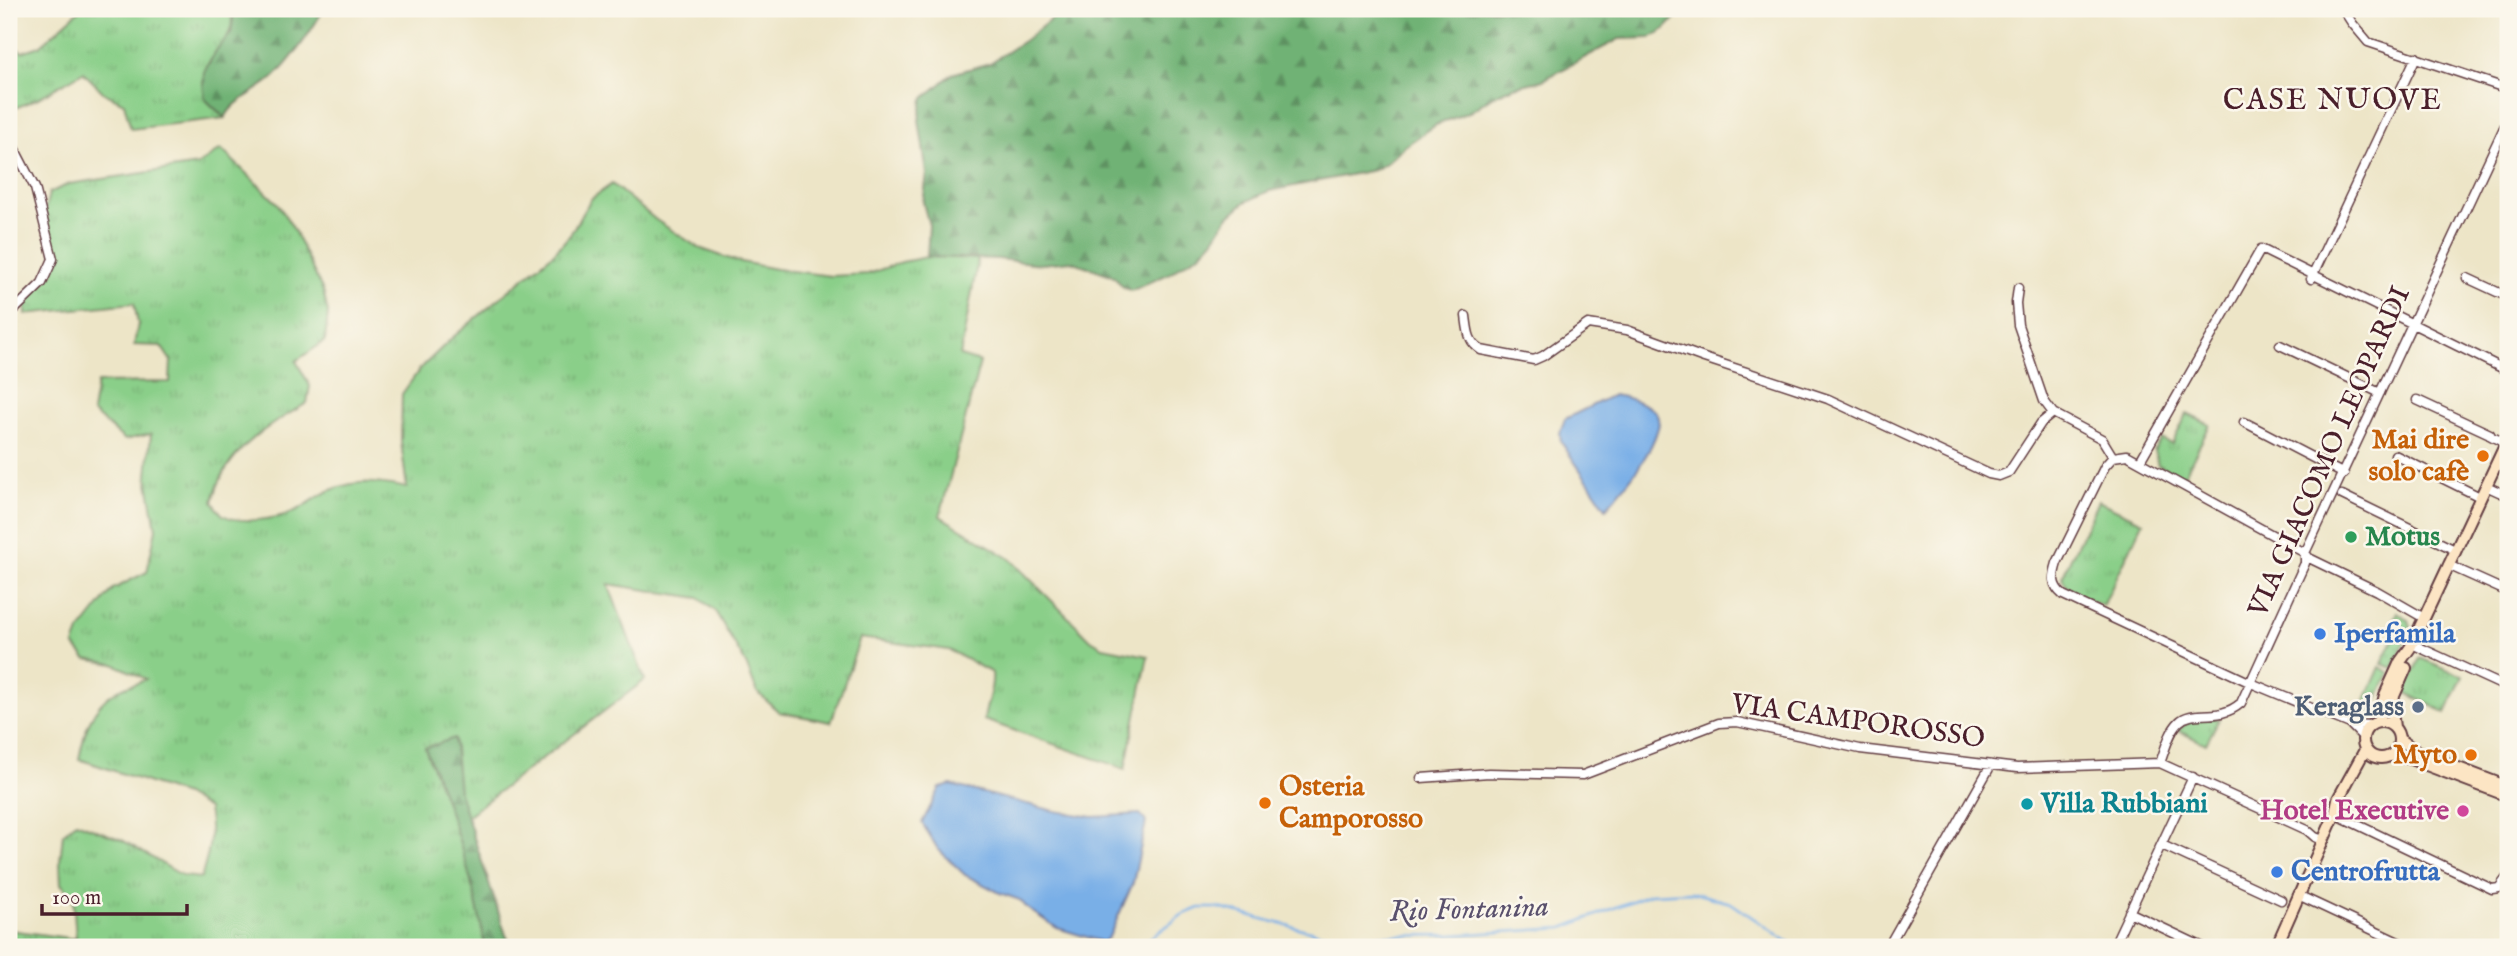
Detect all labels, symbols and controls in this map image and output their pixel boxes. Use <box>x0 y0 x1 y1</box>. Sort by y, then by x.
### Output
district label: CASE NUOVE <box>2223 82 2443 120</box>
street label: VIA GIACOMO LEOPARDI <box>2241 281 2419 624</box>
place label: Mai dire solo cafè <box>2368 423 2469 490</box>
marker: Mai dire solo cafè <box>2475 448 2491 464</box>
place label: Motus <box>2365 520 2440 555</box>
marker: Motus <box>2343 529 2359 545</box>
place label: Iperfamila <box>2334 617 2456 652</box>
marker: Iperfamila <box>2312 626 2328 642</box>
street label: VIA CAMPOROSSO <box>1728 687 1987 757</box>
place label: Keraglass <box>2294 690 2404 725</box>
marker: Keraglass <box>2410 699 2426 715</box>
place label: Myto <box>2393 738 2457 773</box>
marker: Myto <box>2463 747 2479 763</box>
place label: Osteria Camporosso <box>1279 770 1423 837</box>
place label: Villa Rubbiani <box>2040 787 2208 822</box>
place label: Hotel Executive <box>2260 794 2449 829</box>
marker: Osteria Camporosso <box>1257 795 1273 811</box>
marker: Villa Rubbiani <box>2019 796 2035 812</box>
marker: Hotel Executive <box>2455 803 2471 819</box>
place label: Centrofrutta <box>2291 855 2441 890</box>
marker: Centrofrutta <box>2269 864 2285 880</box>
scale bar <box>42 872 187 916</box>
text: 100 m <box>52 885 101 912</box>
water label: Rio Fontanina <box>1388 888 1550 932</box>

